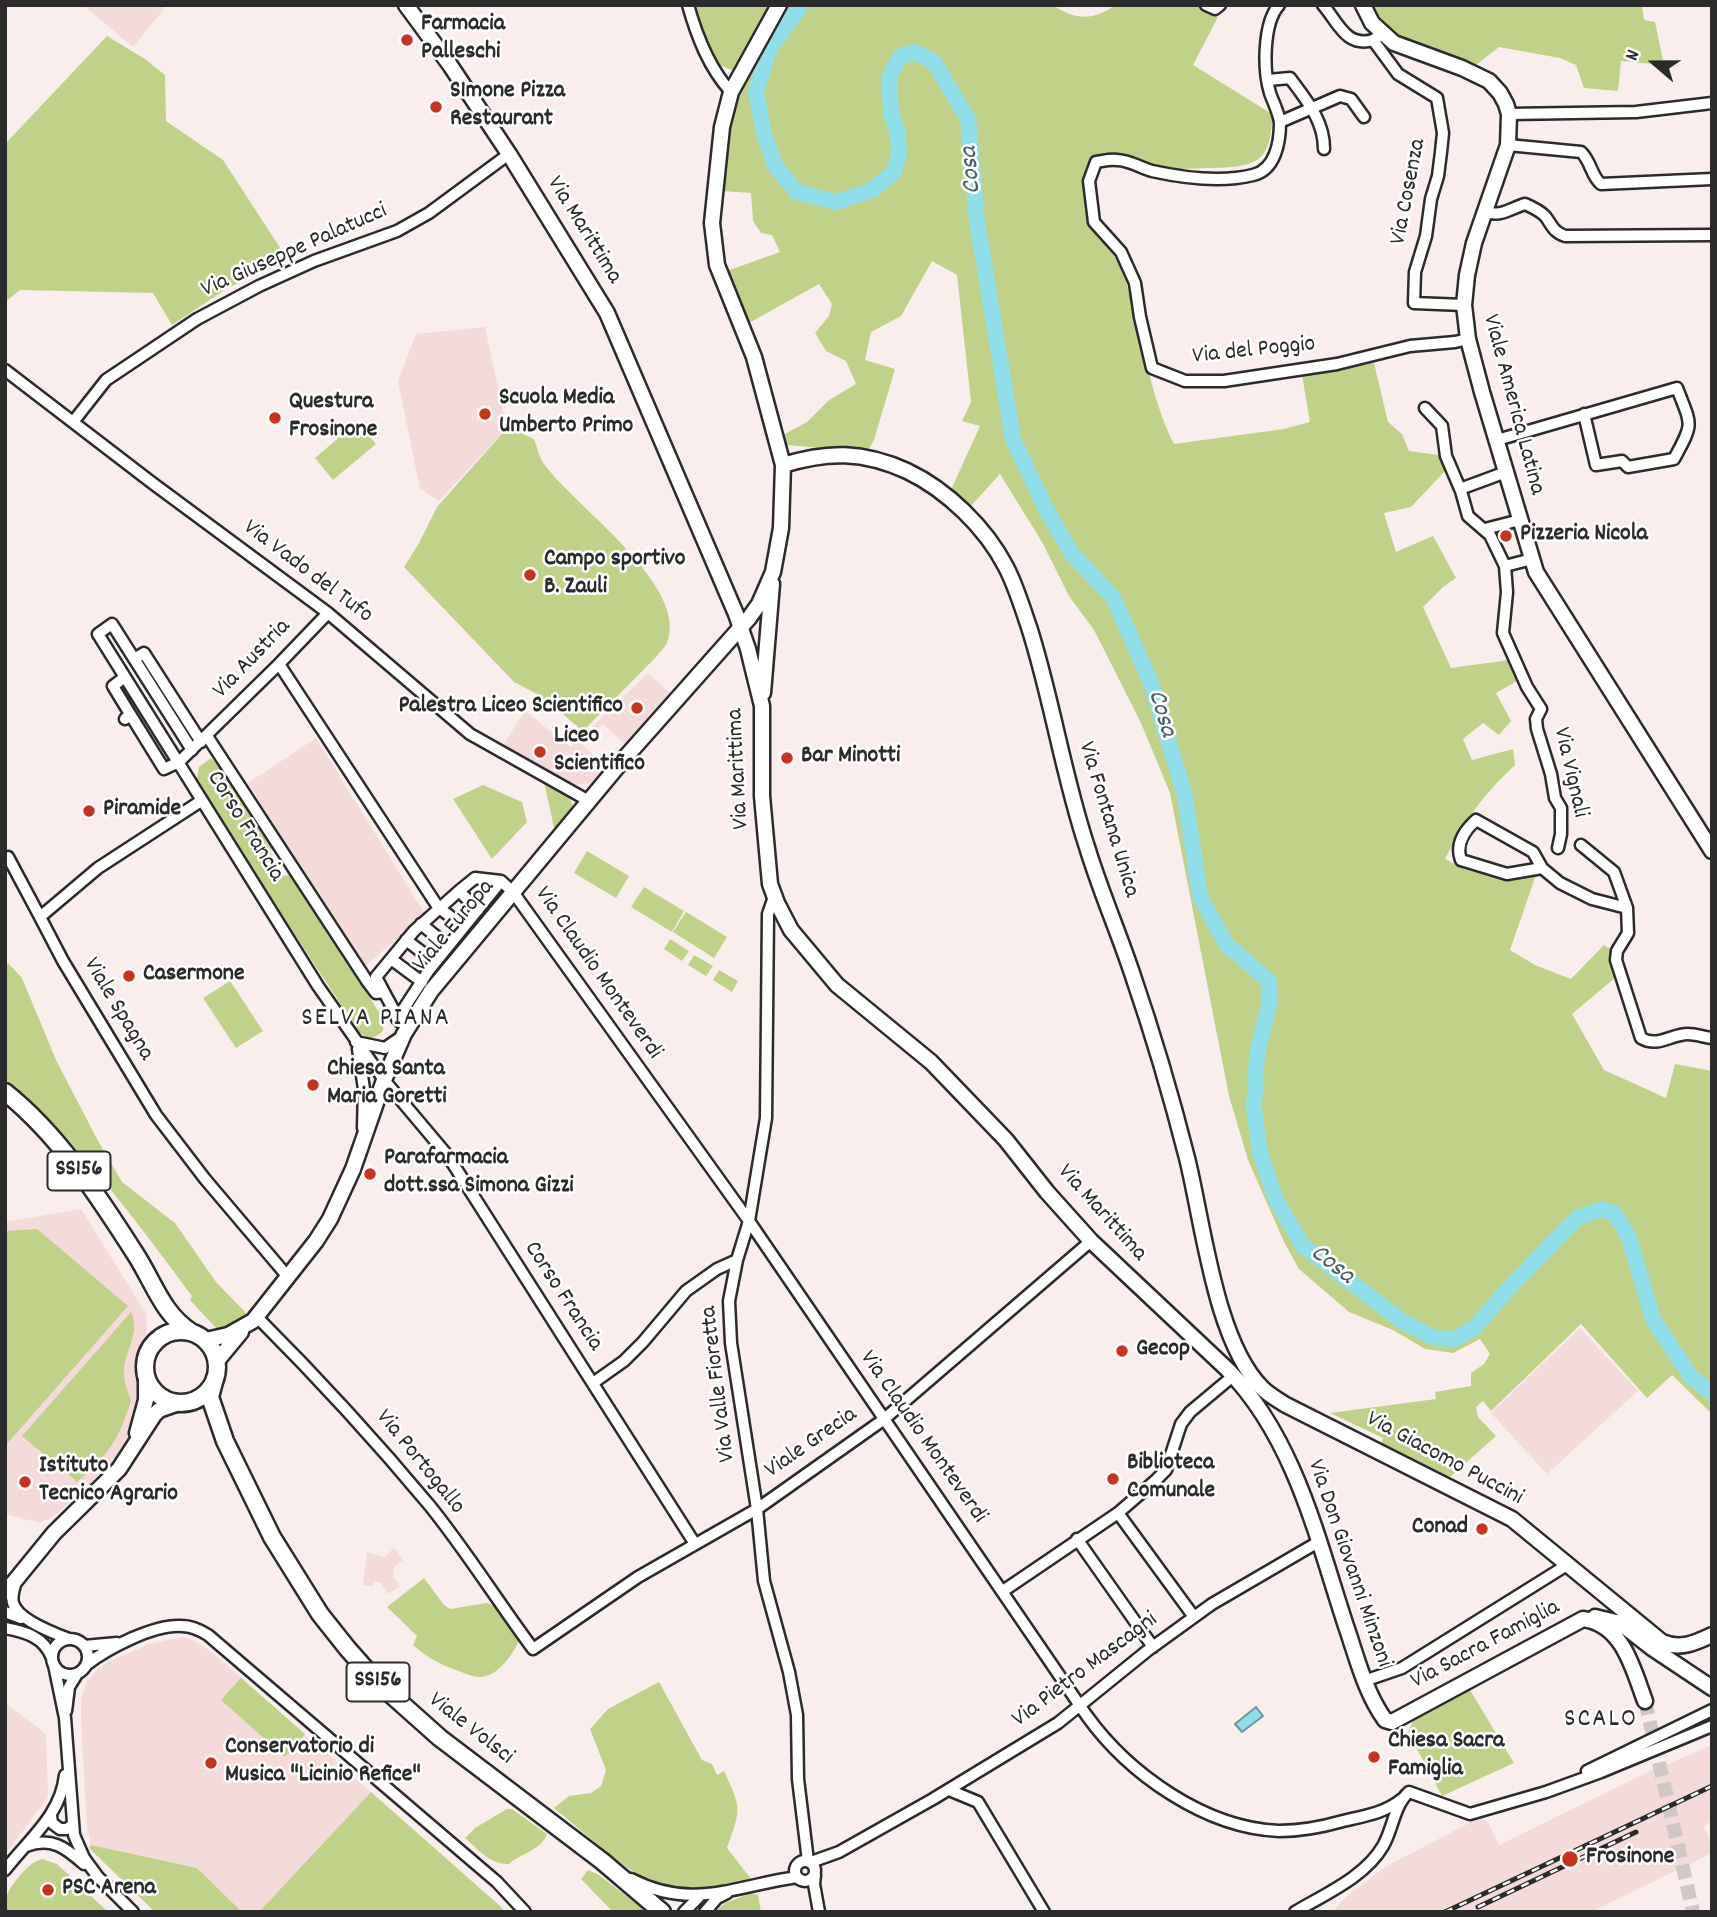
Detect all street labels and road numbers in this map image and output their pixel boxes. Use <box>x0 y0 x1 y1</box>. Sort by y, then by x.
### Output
street label: Via Cosenza <box>1386 137 1434 247</box>
street label: Via Marittima <box>539 172 627 290</box>
street label: Via Giuseppe Palatucci <box>198 198 392 306</box>
street label: Viale America Latina <box>1474 312 1550 498</box>
street label: Via del Poggio <box>1191 331 1317 373</box>
street label: Via Vado del Tufo <box>236 515 378 631</box>
street label: Via Austria <box>208 614 298 706</box>
street label: Via Marittima <box>722 708 758 830</box>
street label: Via Vignali <box>1545 725 1593 821</box>
street label: Via Fontana Unica <box>1070 739 1144 901</box>
street label: Corso Francia <box>199 766 289 888</box>
street label: Viale Europa <box>408 875 502 979</box>
street label: Via Claudio Monteverdi <box>527 882 667 1066</box>
street label: Viale Spagna <box>75 953 159 1067</box>
road number: SS156 <box>48 1152 110 1190</box>
street label: Via Marittima <box>1050 1159 1152 1269</box>
street label: Corso Francia <box>516 1237 608 1357</box>
street label: Via Valle Fioretta <box>696 1304 744 1464</box>
street label: Via Claudio Monteverdi <box>852 1346 992 1530</box>
street label: Viale Grecia <box>760 1402 864 1486</box>
street label: Via Portogallo <box>368 1405 470 1521</box>
street label: Via Giacomo Puccini <box>1360 1406 1528 1514</box>
street label: Via Don Giovanni Minzoni <box>1299 1456 1397 1672</box>
street label: Via Sacra Famiglia <box>1407 1595 1565 1697</box>
street label: Via Pietro Mascagni <box>1008 1607 1164 1735</box>
road number: SS156 <box>346 1662 410 1702</box>
street label: Viale Volsci <box>421 1688 519 1772</box>

